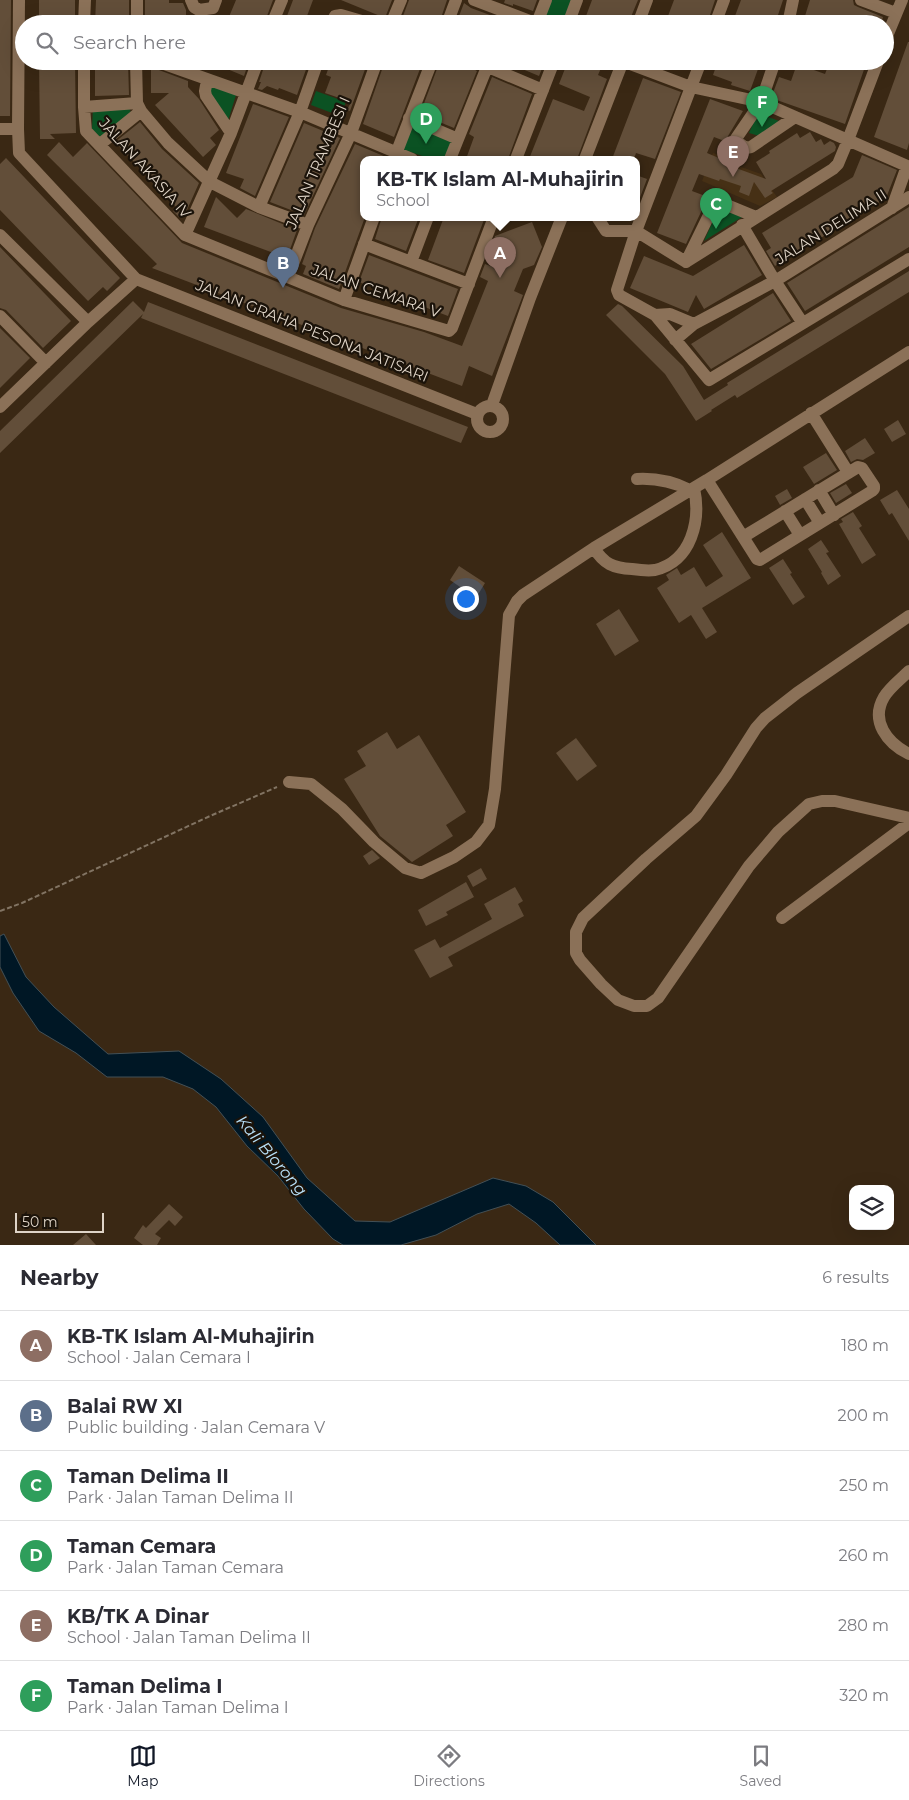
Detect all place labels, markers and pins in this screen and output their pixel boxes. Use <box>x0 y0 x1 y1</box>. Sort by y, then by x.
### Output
pin: F <box>746 86 778 127</box>
pin: D <box>410 103 442 144</box>
pin: E <box>717 136 749 177</box>
pin: C <box>700 188 732 229</box>
pin: A <box>484 237 516 278</box>
pin: B <box>267 247 299 288</box>

